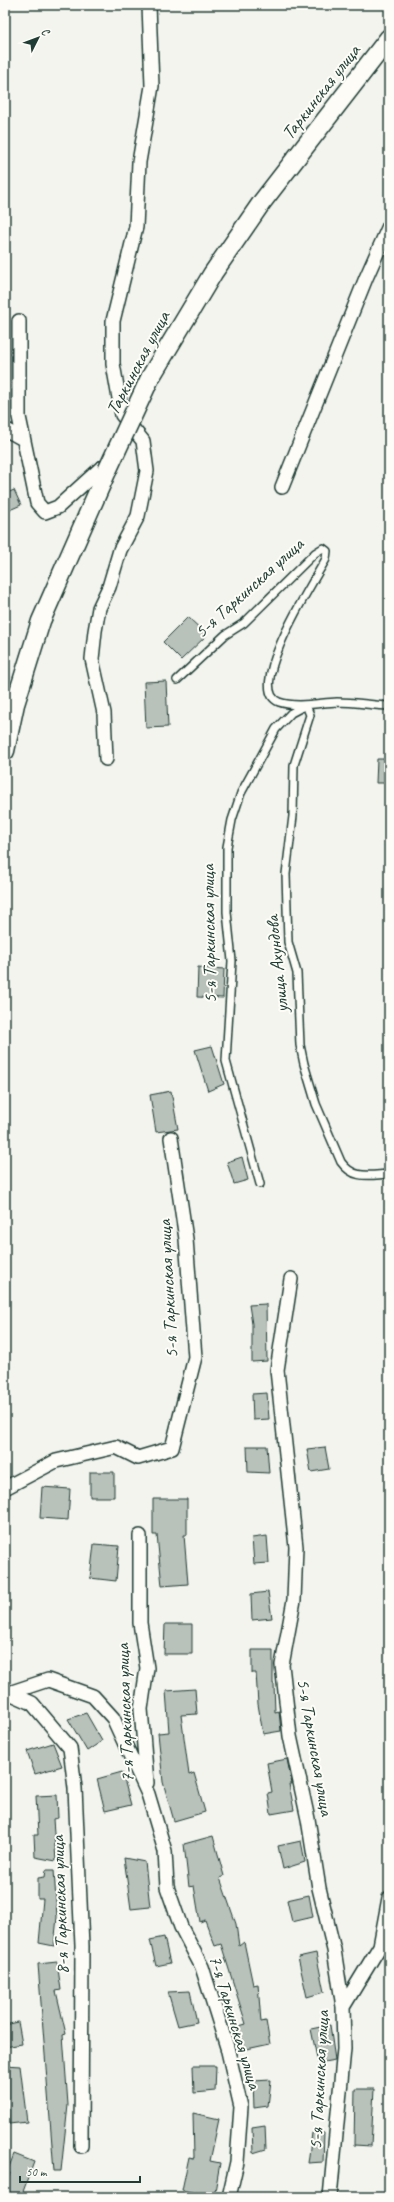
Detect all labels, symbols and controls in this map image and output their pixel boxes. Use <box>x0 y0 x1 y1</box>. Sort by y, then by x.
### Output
north arrow <box>18 18 58 58</box>
text: С <box>38 25 54 39</box>
street label: Таркинская улица <box>276 38 367 144</box>
street label: Таркинская улица <box>101 305 176 419</box>
street label: 5-я Таркинская улица <box>189 532 310 643</box>
street label: 5-я Таркинская улица <box>196 863 222 1004</box>
street label: улица Ахундова <box>260 912 294 1015</box>
street label: 5-я Таркинская улица <box>152 1218 184 1359</box>
street label: 7-я Таркинская улица <box>111 1642 139 1783</box>
street label: 5-я Таркинская улица <box>291 1677 339 1819</box>
street label: 8-я Таркинская улица <box>46 1834 74 1975</box>
street label: 7-я Таркинская улица <box>203 1952 267 2093</box>
street label: 5-я Таркинская улица <box>303 2009 335 2150</box>
scale bar <box>20 2158 140 2184</box>
text: 50 m <box>26 2164 48 2180</box>

